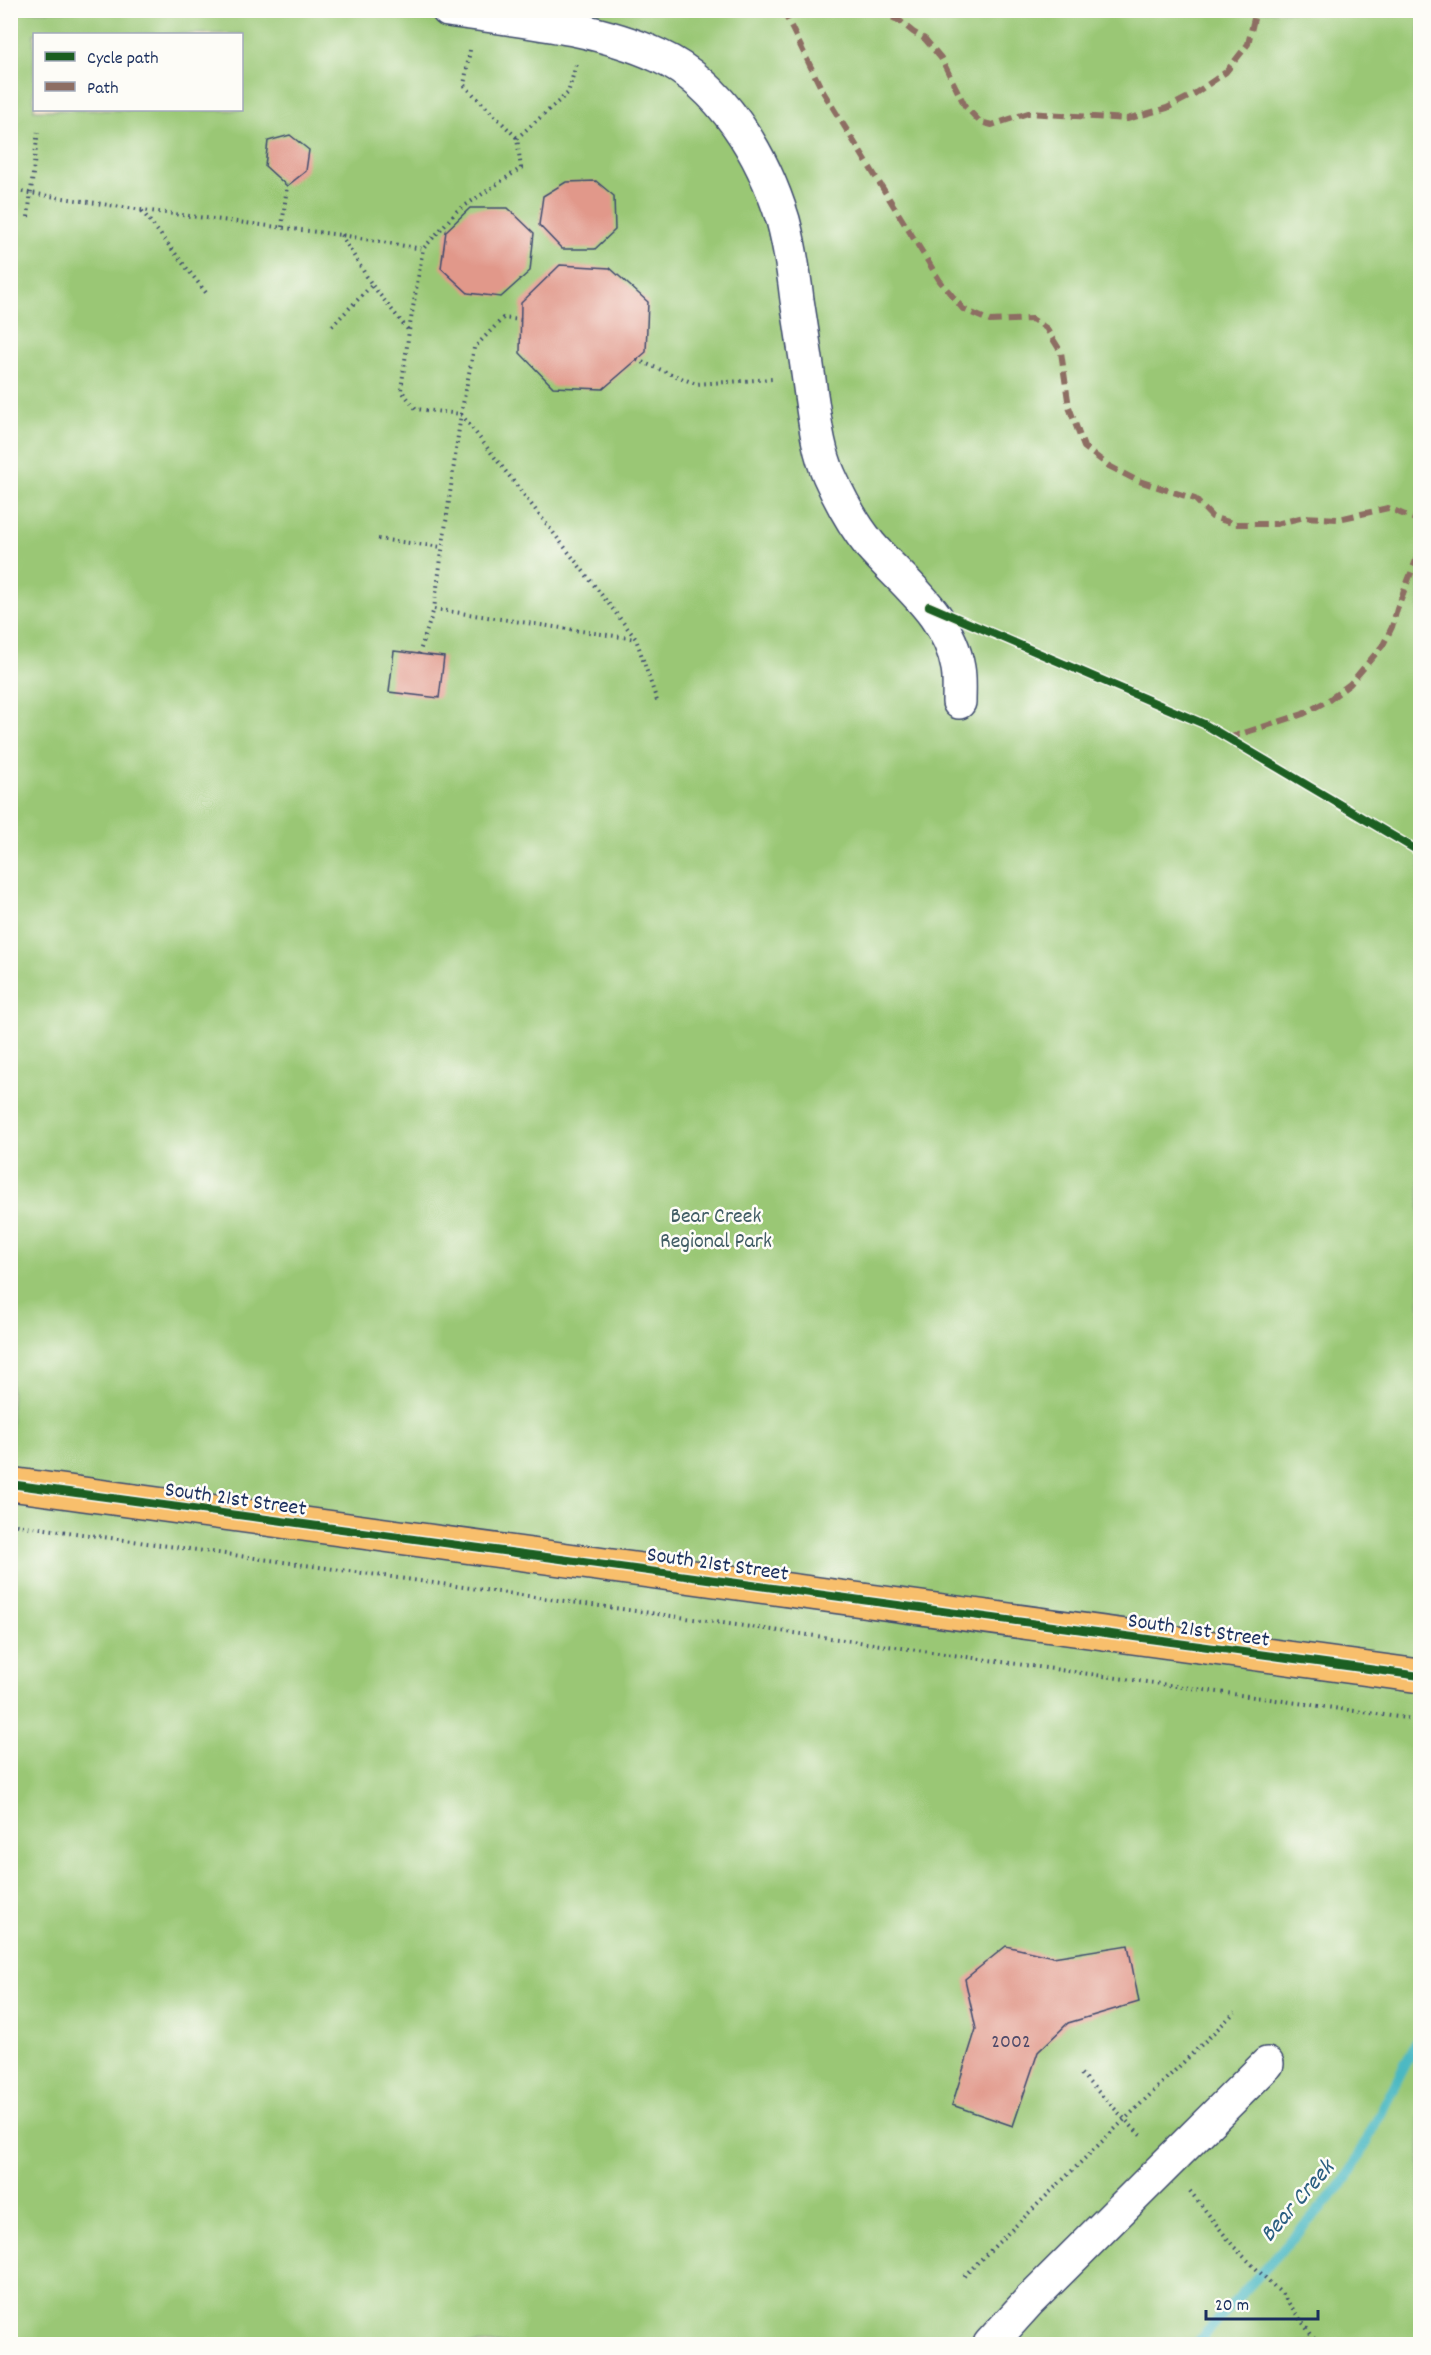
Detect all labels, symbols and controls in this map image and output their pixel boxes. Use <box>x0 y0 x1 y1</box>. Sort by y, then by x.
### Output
legend <box>33 33 243 111</box>
text: Cycle path <box>87 47 158 72</box>
text: Path <box>87 77 119 102</box>
park label: Bear Creek Regional Park <box>660 1202 772 1258</box>
street label: South 21st Street <box>163 1475 308 1526</box>
street label: South 21st Street <box>645 1540 790 1591</box>
street label: South 21st Street <box>1126 1606 1271 1657</box>
house number: 2002 <box>991 2029 1031 2057</box>
water label: Bear Creek <box>1253 2152 1345 2251</box>
scale bar <box>1206 2283 1318 2321</box>
text: 20 m <box>1215 2294 1249 2319</box>

